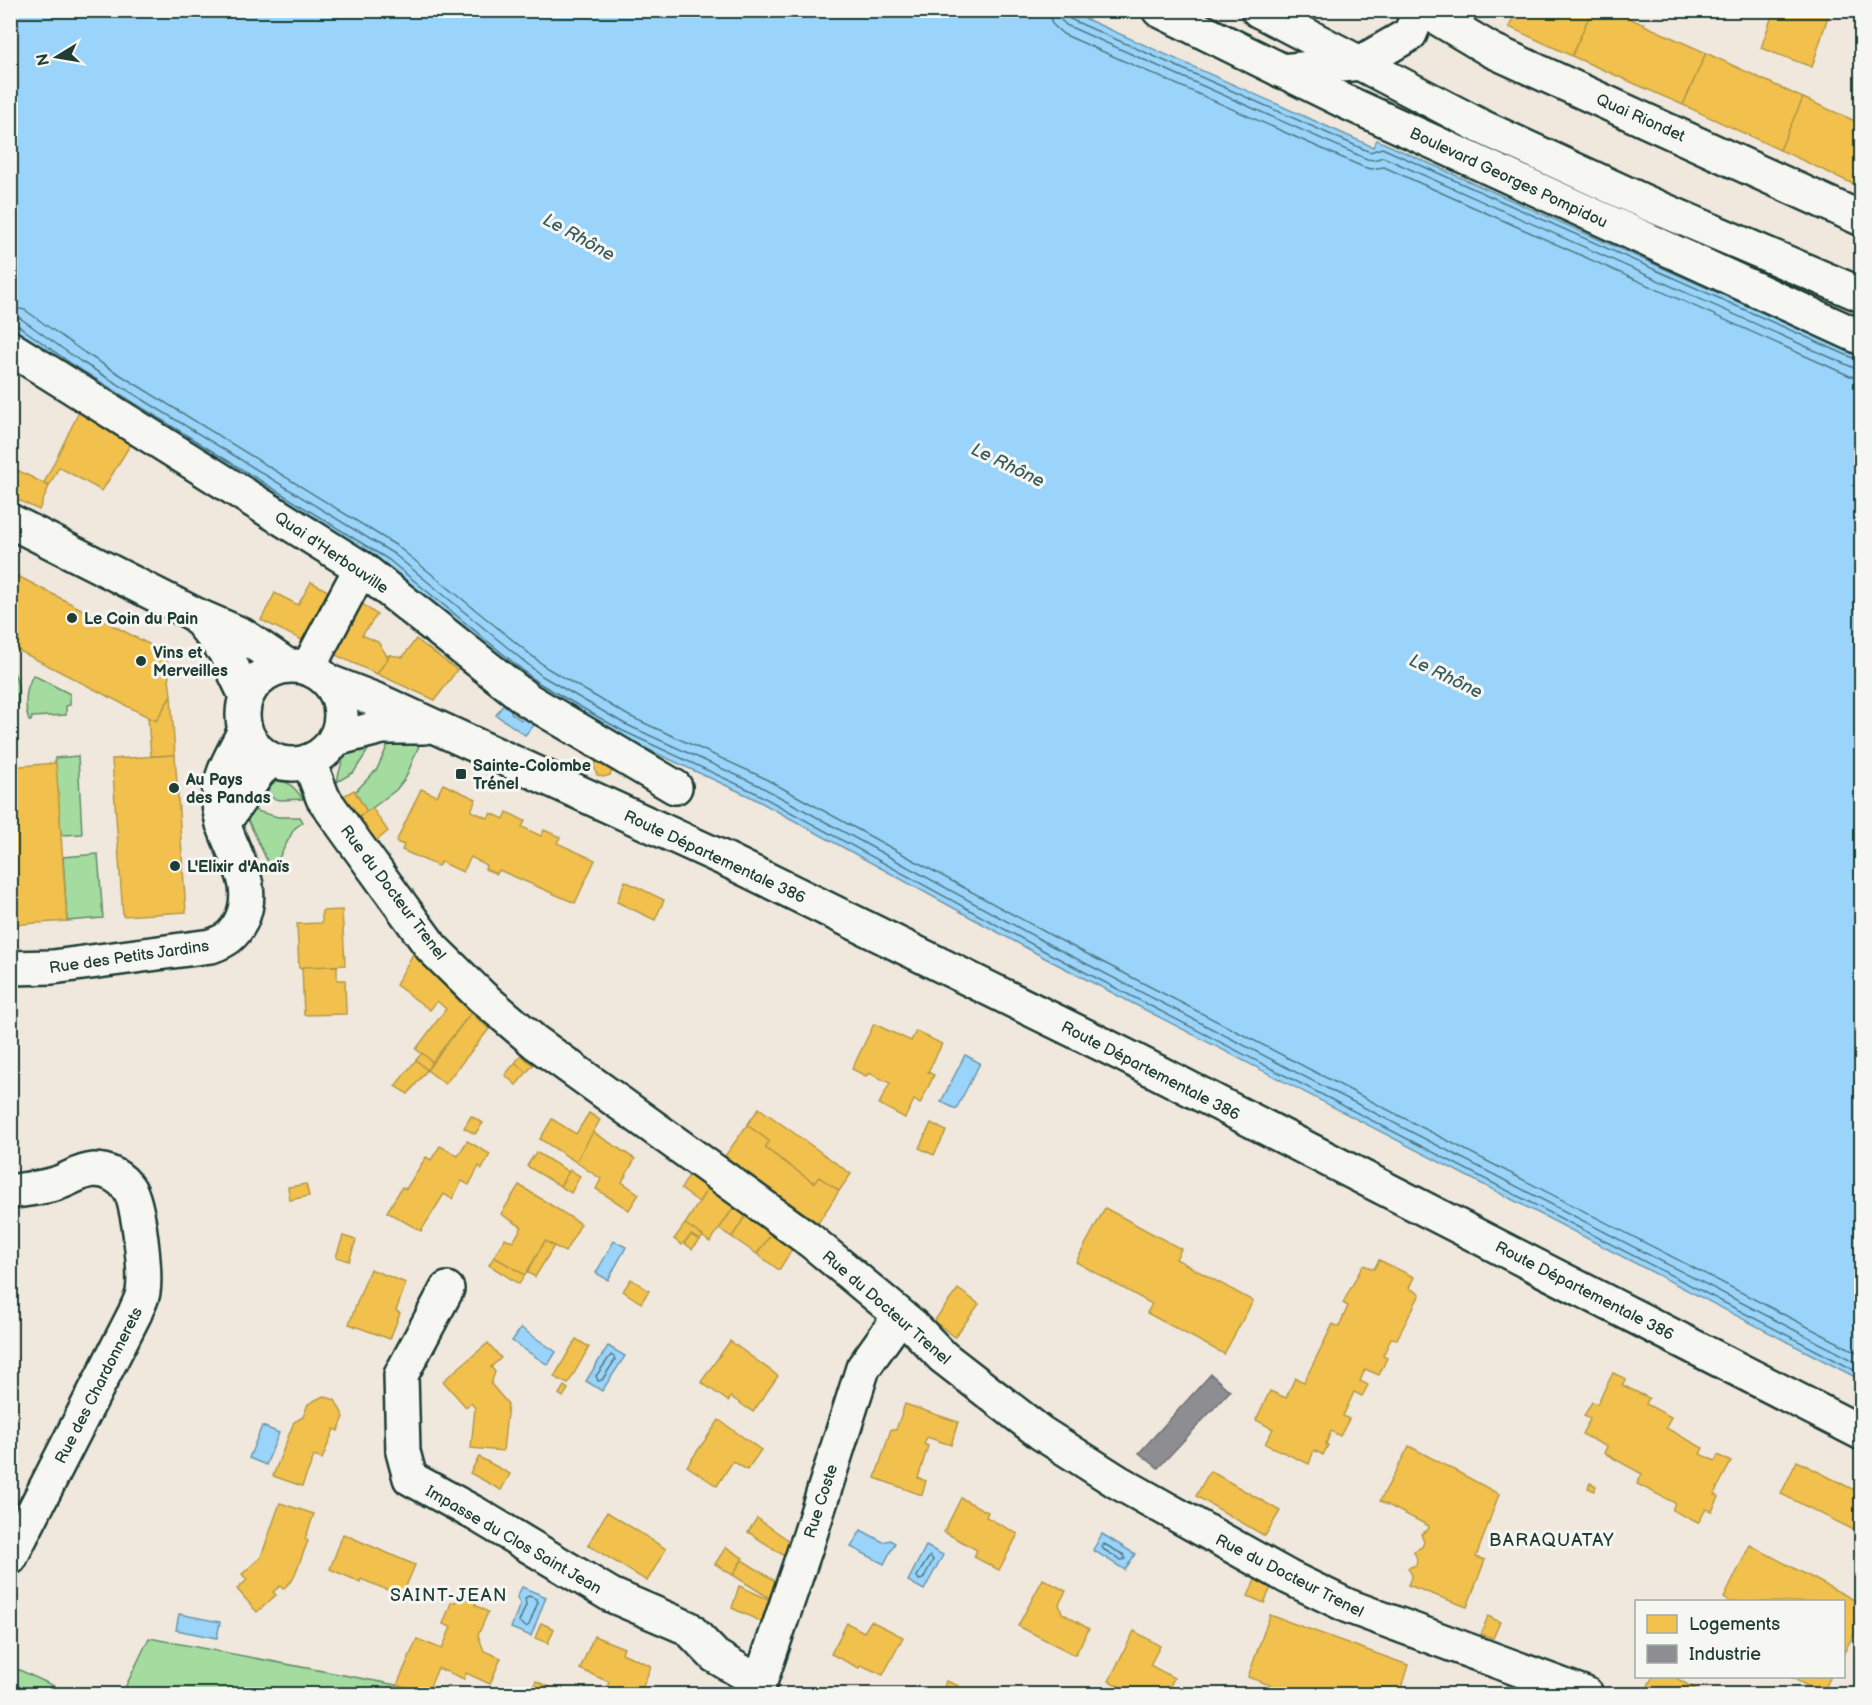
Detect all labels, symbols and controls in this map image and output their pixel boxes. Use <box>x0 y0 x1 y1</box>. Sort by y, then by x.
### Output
north arrow <box>27 27 87 87</box>
text: N <box>33 52 54 67</box>
street label: Quai Riondet <box>1593 90 1688 146</box>
street label: Boulevard Georges Pompidou <box>1406 124 1610 233</box>
water label: Le Rhône <box>539 209 618 266</box>
water label: Le Rhône <box>968 439 1048 492</box>
street label: Quai d'Herbouville <box>271 508 392 599</box>
place label: Le Coin du Pain <box>84 610 198 629</box>
marker: Le Coin du Pain <box>65 611 79 625</box>
place label: Vins et Merveilles <box>153 644 228 681</box>
water label: Le Rhône <box>1406 650 1486 703</box>
marker: Vins et Merveilles <box>134 654 148 668</box>
place label: Sainte-Colombe Trénel <box>473 757 591 794</box>
marker: Sainte-Colombe Trénel <box>454 767 468 781</box>
place label: Au Pays des Pandas <box>185 771 271 808</box>
marker: Au Pays des Pandas <box>167 781 181 795</box>
street label: Route Départementale 386 <box>621 807 808 908</box>
street label: Rue du Docteur Trenel <box>336 822 450 964</box>
place label: L'Elixir d'Anaïs <box>187 858 289 877</box>
marker: L'Elixir d'Anaïs <box>168 859 182 873</box>
street label: Rue des Petits Jardins <box>48 937 210 978</box>
street label: Route Départementale 386 <box>1058 1018 1243 1125</box>
street label: Route Départementale 386 <box>1492 1238 1677 1345</box>
street label: Rue du Docteur Trenel <box>818 1247 954 1369</box>
street label: Rue des Chardonnerets <box>52 1304 147 1467</box>
street label: Rue Coste <box>801 1462 842 1541</box>
street label: Impasse du Clos Saint Jean <box>422 1482 605 1599</box>
district label: BARAQUATAY <box>1489 1530 1615 1551</box>
street label: Rue du Docteur Trenel <box>1212 1531 1367 1622</box>
district label: SAINT-JEAN <box>390 1585 508 1606</box>
legend <box>1635 1600 1845 1678</box>
text: Logements <box>1689 1614 1780 1635</box>
text: Industrie <box>1689 1644 1761 1665</box>

